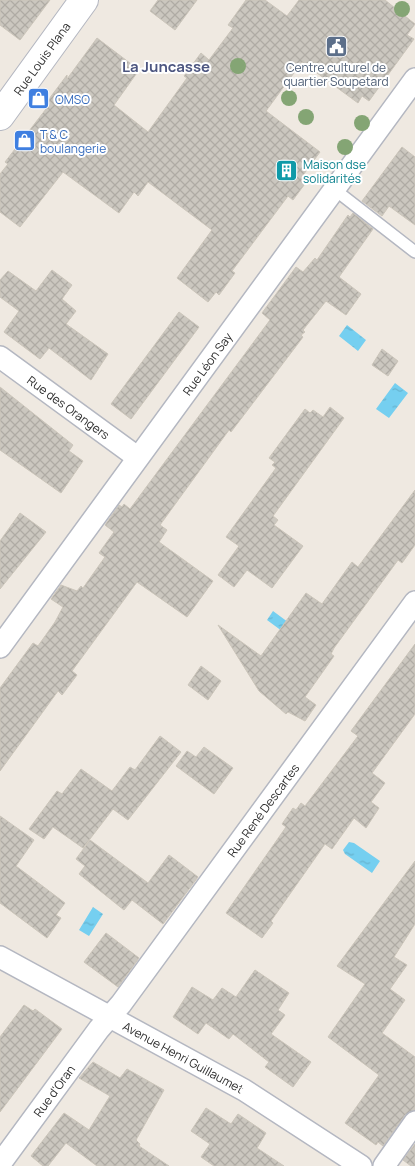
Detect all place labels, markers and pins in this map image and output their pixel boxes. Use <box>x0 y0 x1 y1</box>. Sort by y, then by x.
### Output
public building icon: Centre culturel de quartier Soupetard <box>324 34 348 58</box>
place label: Centre culturel de quartier Soupetard <box>283 59 389 90</box>
shop icon: OMSO <box>27 87 51 111</box>
place label: OMSO <box>55 91 90 108</box>
place label: T & C boulangerie <box>40 126 106 157</box>
shop icon: T & C boulangerie <box>12 129 36 153</box>
place label: Maison dse solidarités <box>303 156 366 187</box>
building icon: Maison dse solidarités <box>275 159 299 183</box>

